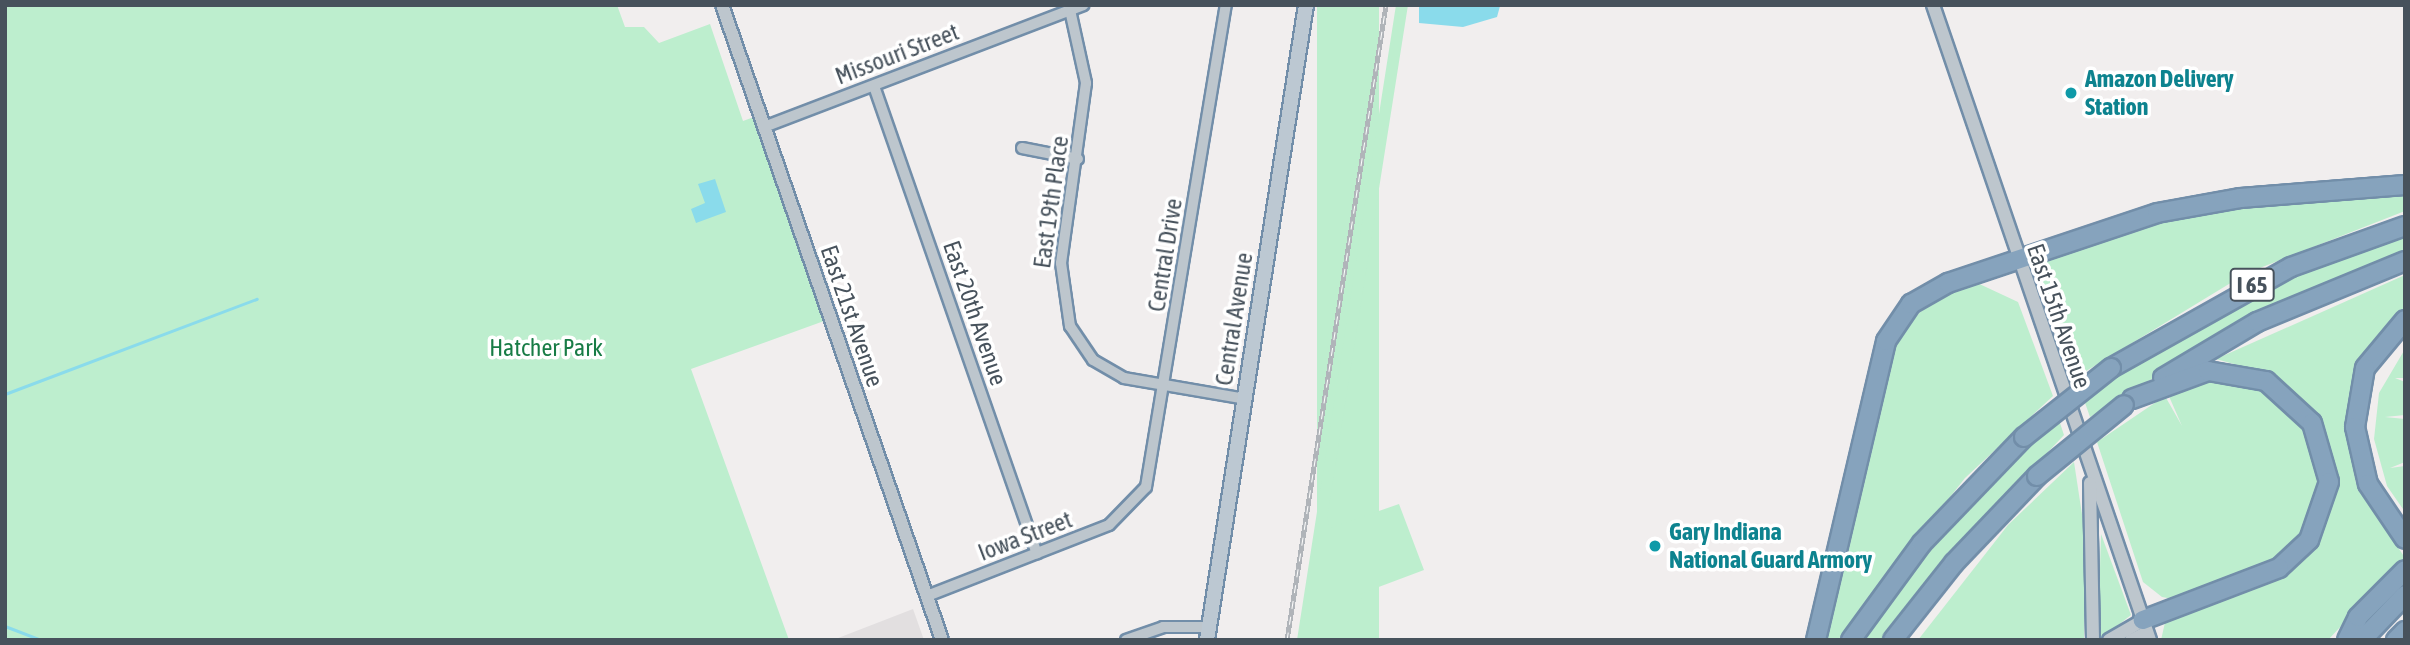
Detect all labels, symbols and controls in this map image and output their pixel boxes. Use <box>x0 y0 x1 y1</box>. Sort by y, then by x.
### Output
street label: Missouri Street <box>831 17 963 91</box>
place label: Amazon Delivery Station <box>2085 65 2234 121</box>
marker: Amazon Delivery Station <box>2063 85 2079 101</box>
street label: East 19th Place <box>1027 134 1075 270</box>
street label: Central Drive <box>1142 196 1188 314</box>
street label: East 20th Avenue <box>937 237 1013 389</box>
street label: East 15th Avenue <box>2021 240 2097 392</box>
street label: East 21st Avenue <box>814 241 890 391</box>
street label: Central Avenue <box>1209 251 1259 387</box>
road number: I 65 <box>2229 266 2275 304</box>
park label: Hatcher Park <box>489 334 603 362</box>
street label: Iowa Street <box>974 505 1076 567</box>
place label: Gary Indiana National Guard Armory <box>1669 518 1872 574</box>
marker: Gary Indiana National Guard Armory <box>1647 538 1663 554</box>

